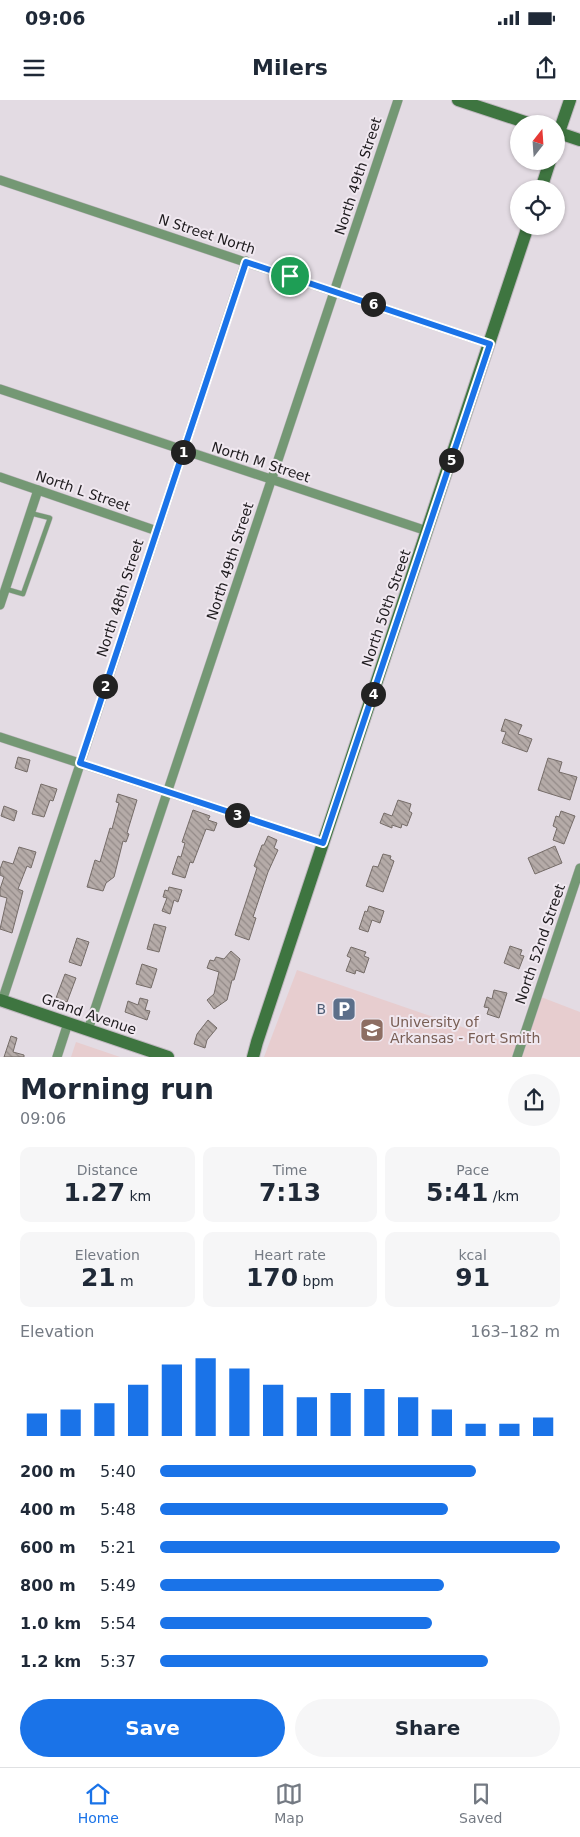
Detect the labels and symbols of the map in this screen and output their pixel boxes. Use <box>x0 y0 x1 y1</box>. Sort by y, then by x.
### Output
street label: North 49th Street <box>331 115 385 237</box>
north arrow <box>510 115 565 170</box>
street label: N Street North <box>156 211 258 257</box>
pin <box>269 255 311 297</box>
pin: 6 <box>360 292 386 316</box>
street label: North M Street <box>210 439 313 486</box>
pin: 1 <box>170 440 196 464</box>
pin: 5 <box>438 448 464 472</box>
street label: North L Street <box>34 467 133 515</box>
street label: North 49th Street <box>203 500 257 622</box>
street label: North 48th Street <box>93 537 147 659</box>
street label: North 50th Street <box>358 547 414 669</box>
pin: 2 <box>92 674 118 698</box>
pin: 4 <box>360 682 386 706</box>
pin: 3 <box>224 802 250 828</box>
street label: North 52nd Street <box>512 881 568 1006</box>
street label: Grand Avenue <box>39 990 139 1038</box>
parking icon: B <box>331 996 357 1022</box>
place label: B <box>316 1001 326 1017</box>
place label: University of Arkansas - Fort Smith <box>390 1014 540 1046</box>
school or university icon: University of Arkansas - Fort Smith <box>359 1017 385 1043</box>

